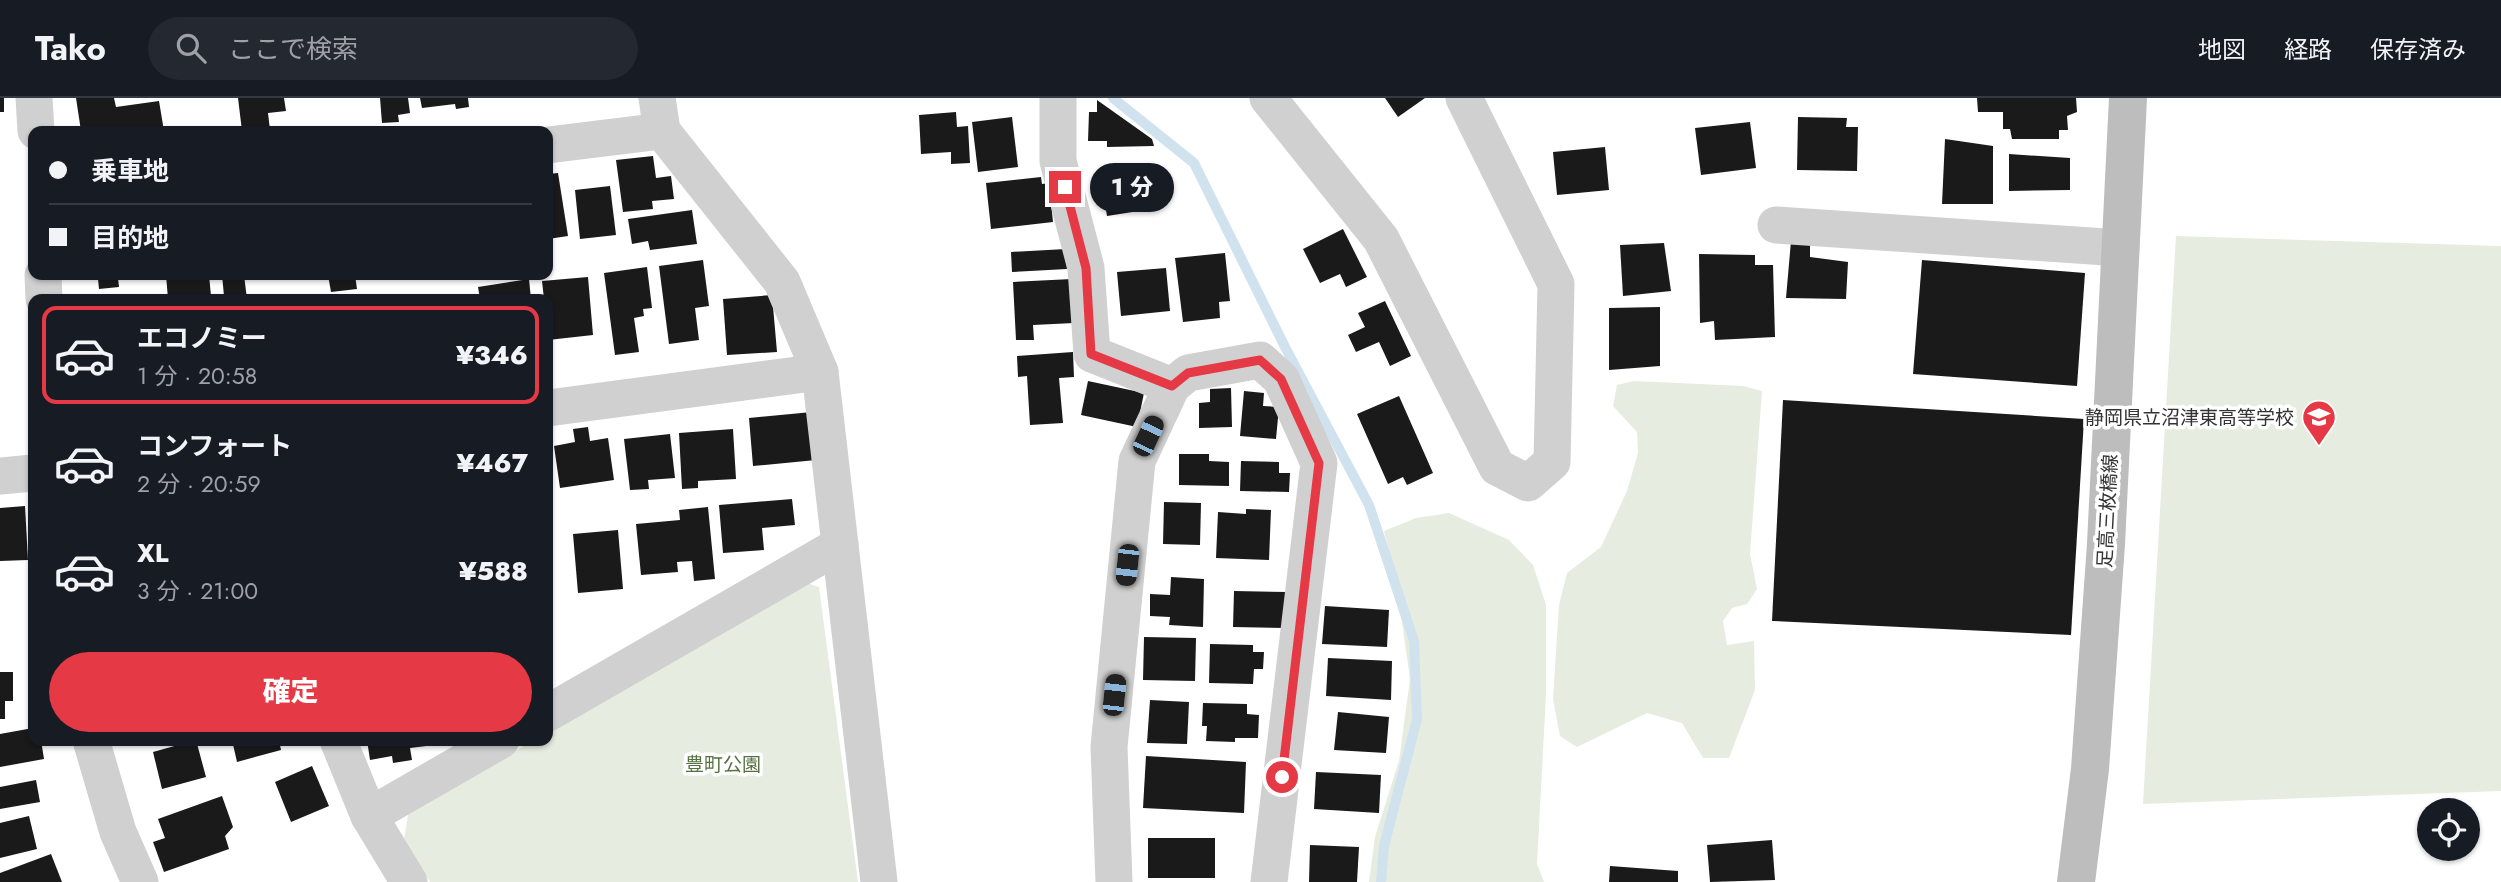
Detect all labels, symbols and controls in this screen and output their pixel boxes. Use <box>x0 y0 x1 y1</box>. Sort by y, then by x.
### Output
search box <box>148 17 638 80</box>
text: Tako <box>35 25 106 72</box>
icon: search <box>172 29 210 67</box>
text: ここで検索 <box>228 30 358 68</box>
text: 地図 <box>2198 32 2246 67</box>
text: 経路 <box>2284 32 2332 67</box>
text: 保存済み <box>2370 32 2466 67</box>
text: 乗車地 <box>91 152 169 190</box>
callout: 1 分 <box>1090 162 1174 212</box>
text: 1 分 <box>1111 170 1153 204</box>
route end <box>1049 171 1081 203</box>
text: 目的地 <box>91 219 169 257</box>
text: エコノミー <box>137 319 267 357</box>
icon: car <box>53 324 116 387</box>
text: ¥346 <box>456 336 528 374</box>
text: 1 分 · 20:58 <box>137 359 257 393</box>
school or university icon: 静岡県立沼津東高等学校 <box>2300 398 2338 447</box>
place label: 静岡県立沼津東高等学校 <box>2085 404 2294 431</box>
car <box>1130 413 1167 459</box>
text: コンフォート <box>137 427 292 465</box>
icon: car <box>53 432 116 495</box>
text: ¥467 <box>456 444 528 482</box>
street label: 足高三枚橋線 <box>2091 453 2124 569</box>
text: 2 分 · 20:59 <box>137 467 261 501</box>
text: XL <box>137 534 169 572</box>
icon: car <box>53 540 116 603</box>
car <box>1115 543 1140 587</box>
text: ¥588 <box>459 552 528 590</box>
text: 3 分 · 21:00 <box>137 574 258 608</box>
button: 確定 <box>49 652 532 732</box>
car <box>1102 673 1127 717</box>
park label: 豊町公園 <box>685 751 761 778</box>
route start <box>1266 761 1298 793</box>
map controls <box>2417 798 2480 861</box>
button: locate <box>2417 798 2480 861</box>

